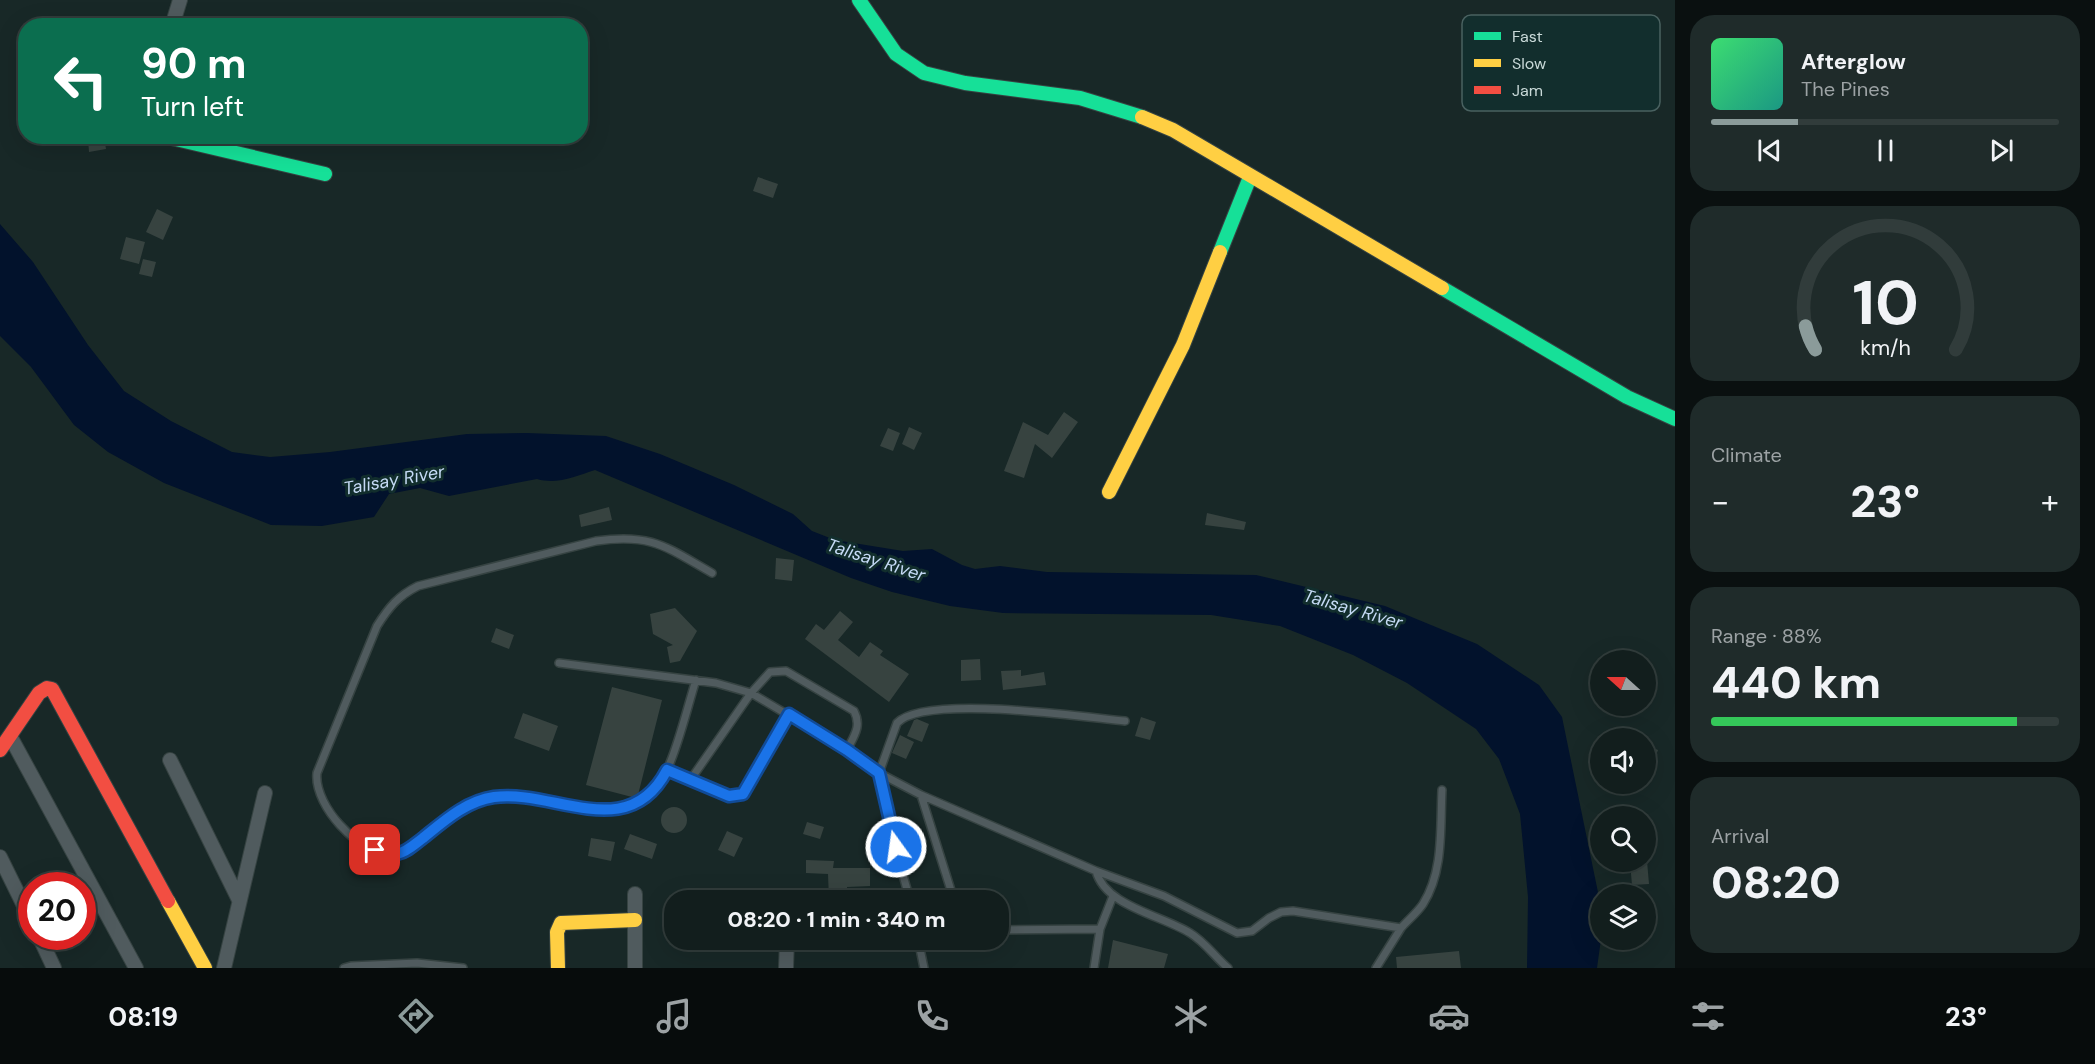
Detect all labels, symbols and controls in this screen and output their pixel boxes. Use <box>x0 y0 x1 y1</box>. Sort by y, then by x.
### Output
legend <box>1462 15 1660 111</box>
text: Fast <box>1512 26 1543 47</box>
text: 90 m <box>141 36 247 91</box>
icon: left <box>42 42 120 120</box>
text: Afterglow <box>1801 47 1906 76</box>
text: Slow <box>1512 53 1546 74</box>
text: The Pines <box>1801 76 1890 102</box>
text: Jam <box>1512 80 1543 101</box>
text: Turn left <box>141 89 244 124</box>
icon: previous <box>1753 134 1786 167</box>
icon: pause <box>1869 134 1902 167</box>
icon: next <box>1985 134 2018 167</box>
text: 10 <box>1852 263 1918 344</box>
text: km/h <box>1860 335 1910 363</box>
text: Climate <box>1711 442 1782 468</box>
water label: Talisay River <box>342 459 448 501</box>
text: 23° <box>1850 472 1920 531</box>
text: − <box>1711 480 1729 523</box>
text: + <box>2041 480 2059 523</box>
water label: Talisay River <box>824 533 930 588</box>
water label: Talisay River <box>1301 583 1407 635</box>
text: Range · 88% <box>1711 623 1822 649</box>
north arrow <box>1590 650 1656 716</box>
map controls <box>1590 650 1656 950</box>
text: 440 km <box>1711 653 1881 712</box>
button: sound <box>1590 728 1656 794</box>
button: search <box>1590 806 1656 872</box>
position arrow <box>864 815 928 879</box>
text: Arrival <box>1711 823 1769 849</box>
pin <box>349 824 400 875</box>
icon: arrive <box>358 833 391 866</box>
text: 08:20 <box>1711 853 1841 912</box>
speed limit sign: 20 <box>18 872 96 950</box>
button: layers <box>1590 884 1656 950</box>
text: 08:20 · 1 min · 340 m <box>727 905 946 934</box>
icon: directions <box>395 995 437 1037</box>
icon: music <box>653 995 695 1037</box>
icon: phone <box>911 995 953 1037</box>
icon: climate <box>1170 995 1212 1037</box>
icon: car <box>1428 995 1470 1037</box>
icon: filters <box>1687 995 1729 1037</box>
text: 08:19 <box>108 999 178 1034</box>
text: 23° <box>1945 999 1987 1034</box>

